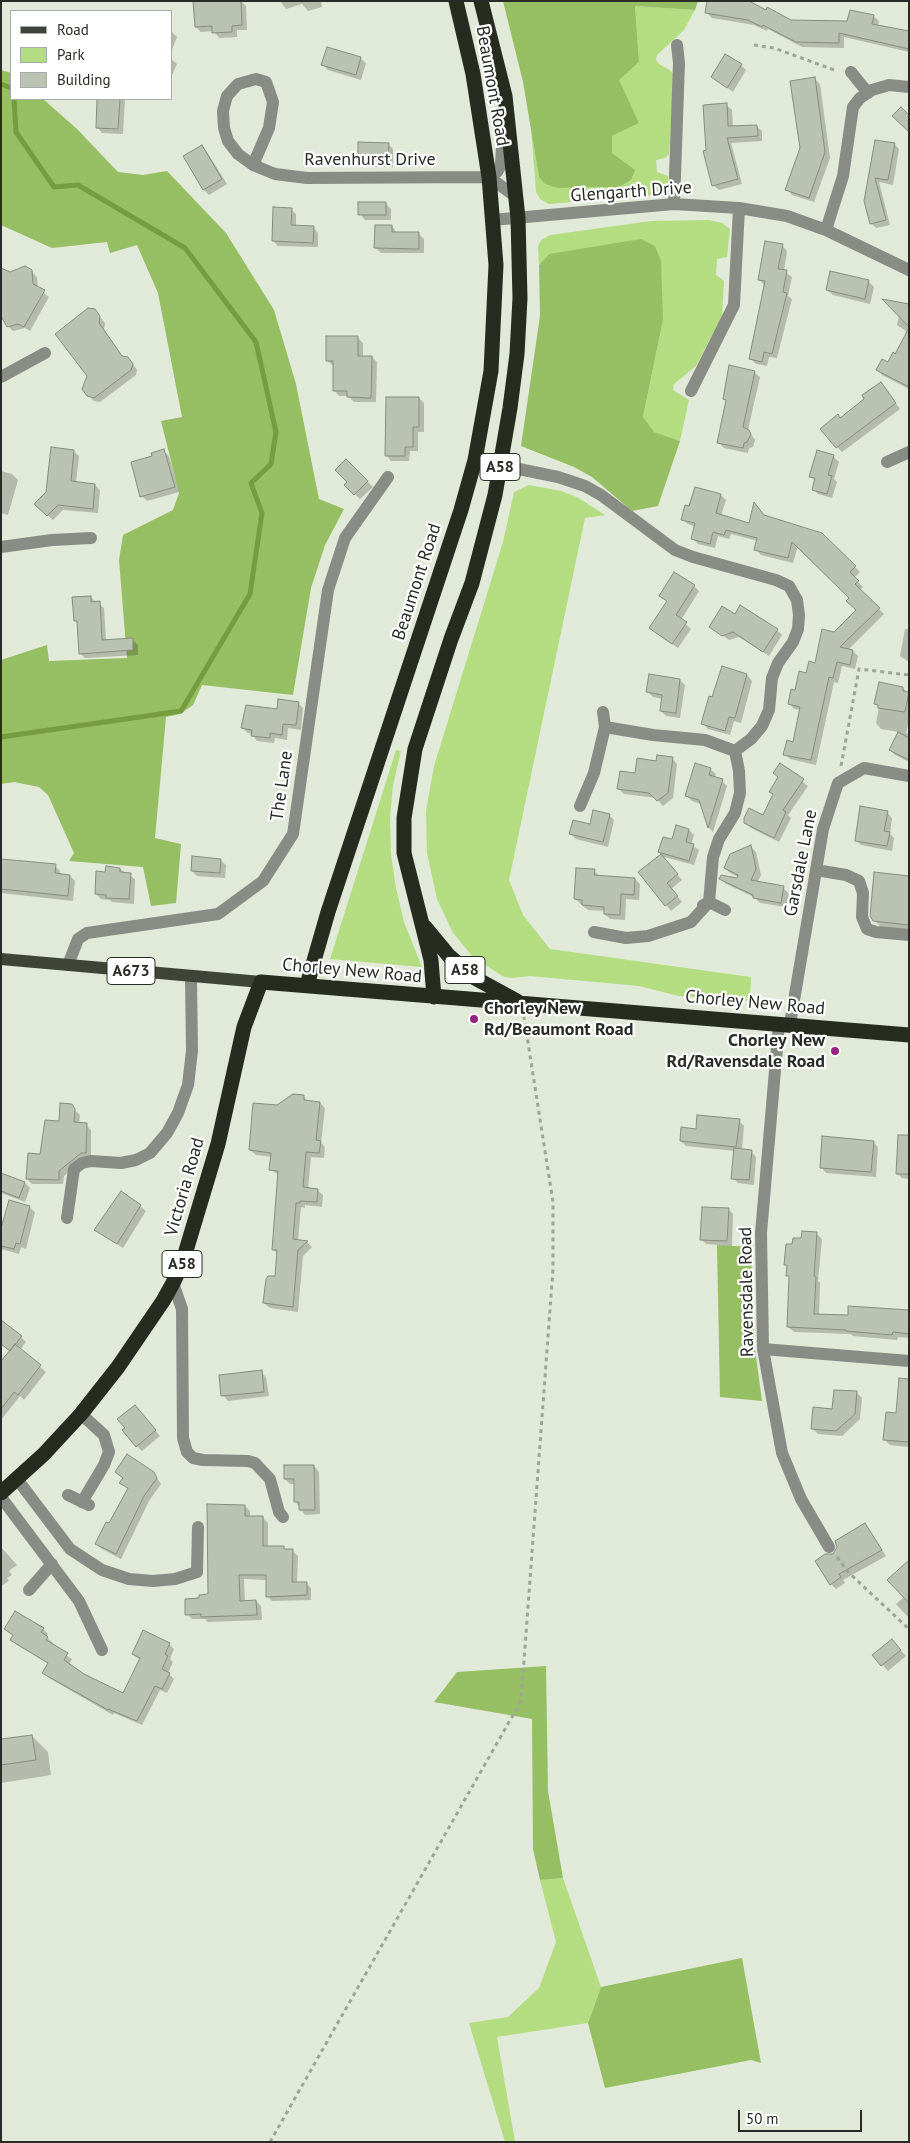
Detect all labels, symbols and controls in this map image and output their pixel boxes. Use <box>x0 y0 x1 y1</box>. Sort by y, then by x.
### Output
legend <box>10 10 172 100</box>
text: Road <box>57 20 89 39</box>
street label: Beaumont Road <box>471 24 513 148</box>
text: Park <box>57 45 85 64</box>
text: Building <box>57 70 111 89</box>
street label: Ravenhurst Drive <box>304 149 436 171</box>
street label: Glengarth Drive <box>570 177 692 207</box>
road number: A58 <box>480 454 520 481</box>
street label: Beaumont Road <box>388 521 446 643</box>
street label: The Lane <box>266 750 298 822</box>
street label: Garsdale Lane <box>780 808 822 918</box>
street label: Chorley New Road <box>281 954 423 988</box>
road number: A58 <box>445 956 485 984</box>
road number: A673 <box>107 958 155 984</box>
street label: Chorley New Road <box>684 986 826 1020</box>
place label: Chorley New Rd/Beaumont Road <box>484 998 633 1040</box>
marker: Chorley New Rd/Beaumont Road <box>468 1013 480 1025</box>
place label: Chorley New Rd/Ravensdale Road <box>666 1030 825 1072</box>
marker: Chorley New Rd/Ravensdale Road <box>829 1045 841 1057</box>
street label: Victoria Road <box>161 1135 209 1239</box>
street label: Ravensdale Road <box>735 1227 759 1357</box>
road number: A58 <box>162 1250 202 1278</box>
scale bar <box>740 2100 864 2132</box>
text: 50 m <box>746 2109 779 2128</box>

